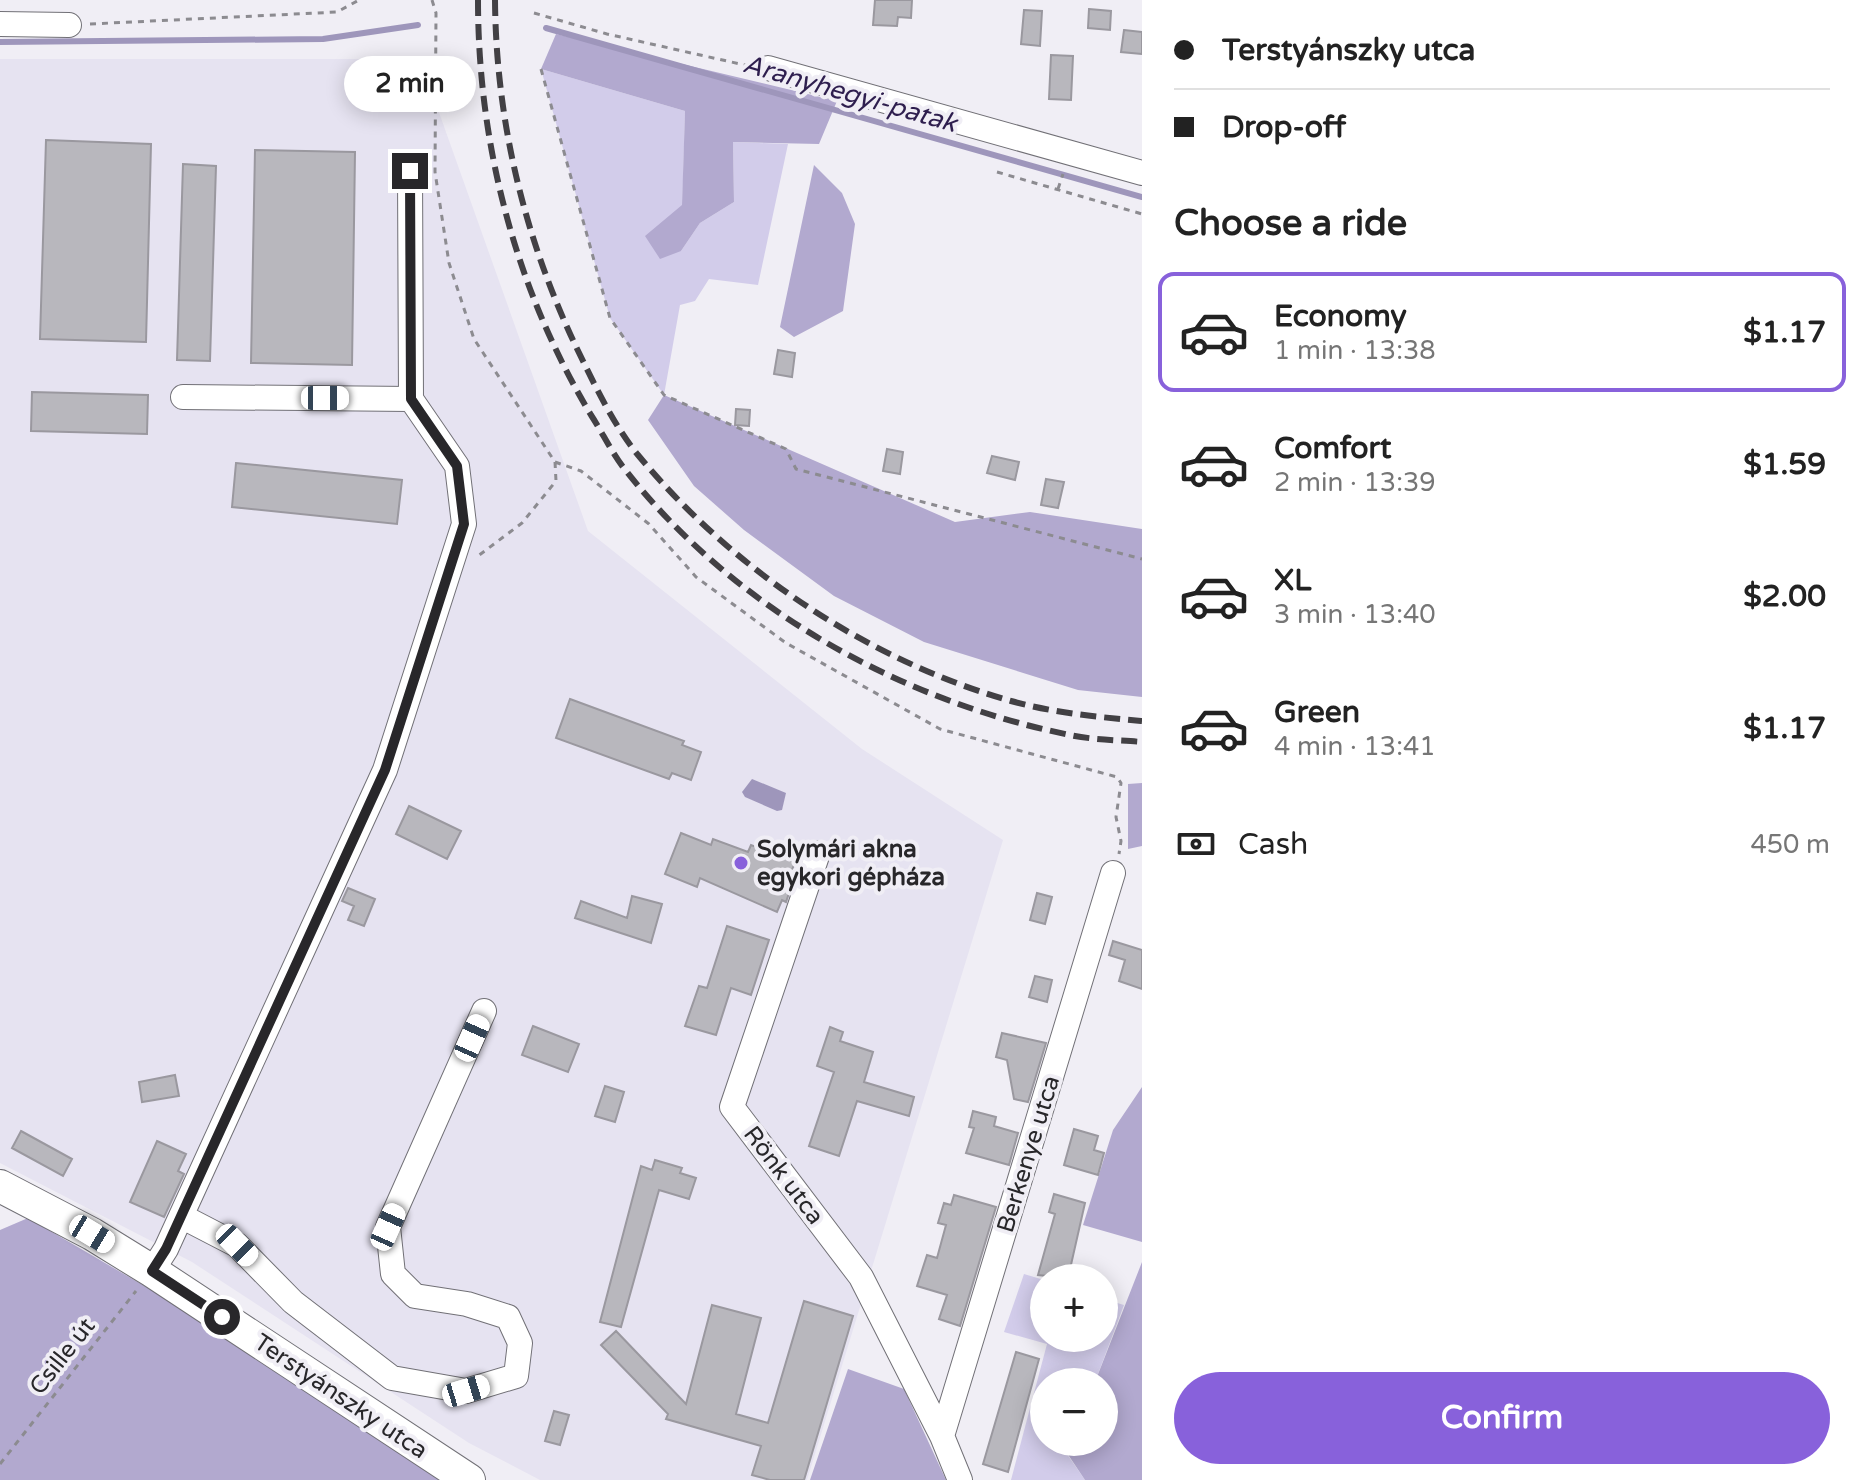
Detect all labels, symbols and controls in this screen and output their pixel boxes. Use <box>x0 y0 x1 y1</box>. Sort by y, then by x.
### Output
text: Terstyánszky utca <box>1222 32 1475 69</box>
water label: Aranyhegyi-patak <box>739 48 962 139</box>
callout: 2 min <box>344 55 476 111</box>
text: 2 min <box>375 68 445 99</box>
text: Drop-off <box>1222 109 1346 146</box>
route end <box>392 153 428 189</box>
text: Choose a ride <box>1174 202 1407 245</box>
icon: car <box>1178 296 1250 368</box>
text: Economy <box>1274 298 1407 335</box>
text: $1.17 <box>1743 314 1826 351</box>
text: 1 min · 13:38 <box>1274 335 1436 366</box>
car <box>301 386 349 410</box>
icon: car <box>1178 428 1250 500</box>
text: Comfort <box>1274 430 1392 467</box>
text: $1.59 <box>1743 446 1826 483</box>
text: 2 min · 13:39 <box>1274 467 1436 498</box>
icon: car <box>1178 560 1250 632</box>
text: XL <box>1274 562 1311 599</box>
text: $2.00 <box>1743 578 1826 615</box>
text: 3 min · 13:40 <box>1274 599 1436 630</box>
icon: car <box>1178 692 1250 764</box>
text: Green <box>1274 694 1360 731</box>
text: $1.17 <box>1743 710 1826 747</box>
text: 4 min · 13:41 <box>1274 731 1436 762</box>
icon: cash <box>1174 822 1218 866</box>
text: Cash <box>1238 826 1308 863</box>
text: 450 m <box>1750 829 1830 860</box>
place label: Solymári akna egykori gépháza <box>757 835 945 892</box>
marker: Solymári akna egykori gépháza <box>732 854 750 872</box>
car <box>451 1011 493 1065</box>
street label: Berkenye utca <box>991 1072 1066 1236</box>
street label: Rönk utca <box>737 1120 830 1230</box>
car <box>367 1200 409 1254</box>
car <box>65 1211 119 1257</box>
car <box>212 1220 262 1270</box>
map controls <box>1030 1264 1118 1456</box>
button: + <box>1030 1264 1118 1352</box>
route start <box>204 1299 240 1335</box>
street label: Csille út <box>23 1312 101 1400</box>
street label: Terstyánszky utca <box>249 1328 433 1465</box>
button: − <box>1030 1368 1118 1456</box>
button: Confirm <box>1174 1372 1830 1464</box>
car <box>440 1373 492 1409</box>

